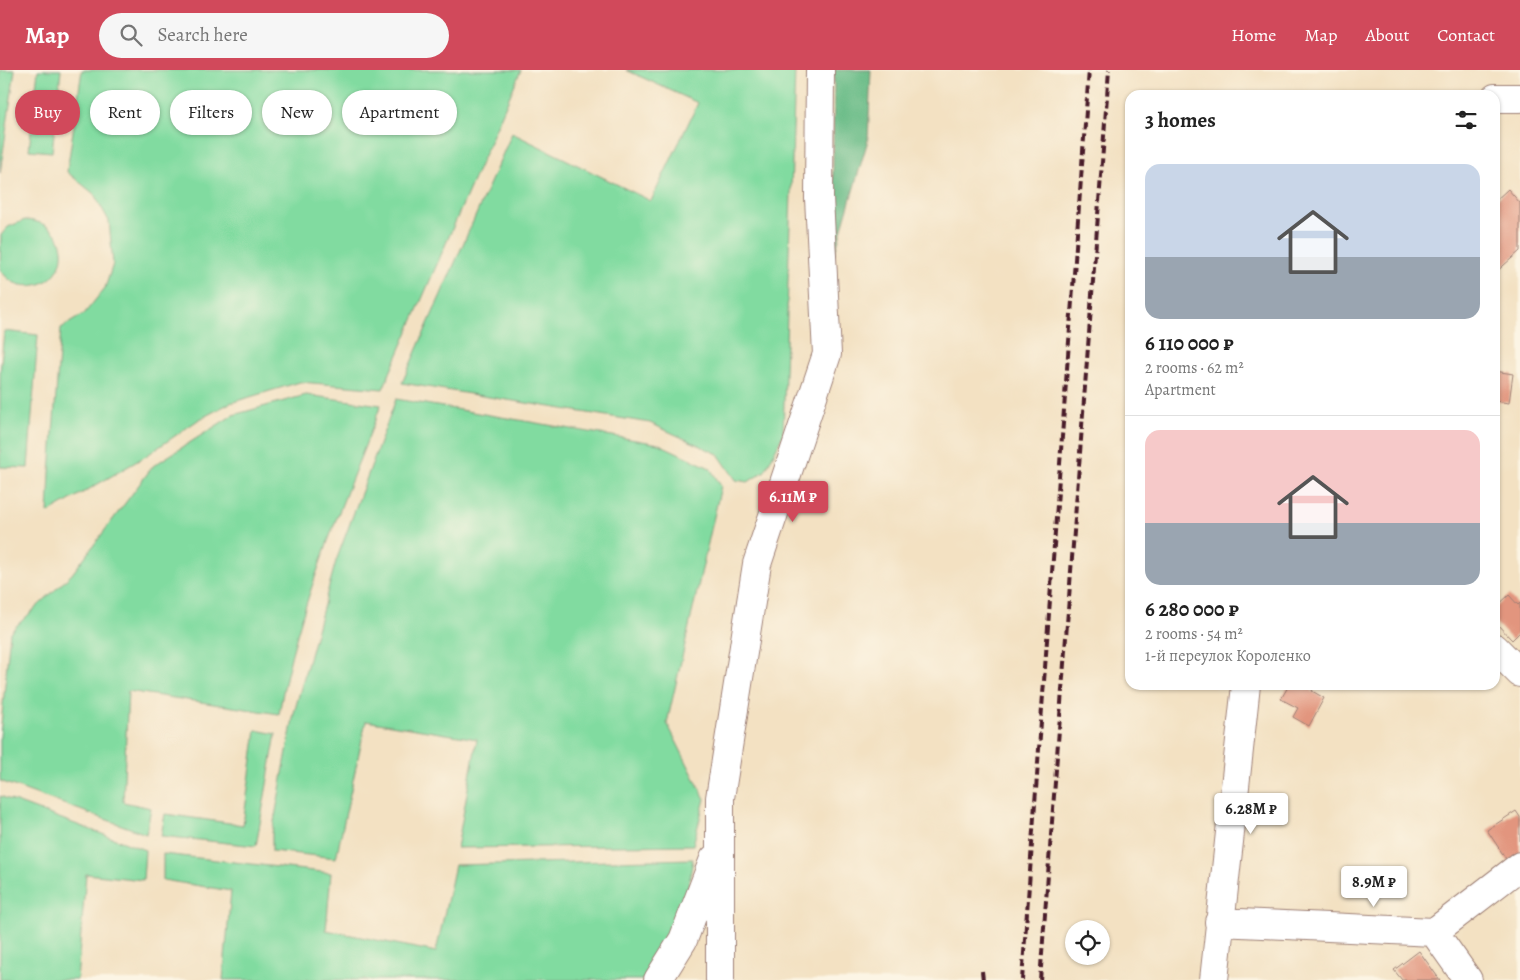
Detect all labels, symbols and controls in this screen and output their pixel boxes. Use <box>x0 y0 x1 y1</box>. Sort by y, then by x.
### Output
search box <box>99 13 449 58</box>
text: Map <box>25 19 69 51</box>
icon: search <box>117 21 145 49</box>
text: Search here <box>157 22 248 48</box>
text: Home <box>1231 23 1276 47</box>
text: Map <box>1304 23 1337 47</box>
text: About <box>1365 23 1409 47</box>
text: Contact <box>1437 23 1495 47</box>
chip: Buy <box>15 90 80 135</box>
chip: Rent <box>90 90 160 135</box>
chip: Filters <box>170 90 252 135</box>
chip: New <box>262 90 332 135</box>
chip: Apartment <box>342 90 457 135</box>
text: 3 homes <box>1145 106 1216 134</box>
icon: filters <box>1452 106 1480 134</box>
icon: home <box>1268 197 1358 287</box>
text: 6 110 000 ₽ <box>1145 329 1234 357</box>
text: 2 rooms · 62 m² <box>1145 357 1244 379</box>
text: Apartment <box>1145 379 1216 401</box>
icon: home <box>1268 462 1358 552</box>
pin: 6.11M ₽ <box>747 480 839 523</box>
text: 6.11M ₽ <box>769 486 817 508</box>
text: 6 280 000 ₽ <box>1145 595 1239 623</box>
text: 2 rooms · 54 m² <box>1145 623 1243 645</box>
text: 1-й переулок Короленко <box>1145 645 1311 667</box>
pin: 6.28M ₽ <box>1205 792 1297 835</box>
text: 6.28M ₽ <box>1225 798 1277 820</box>
pin: 8.9M ₽ <box>1333 866 1415 908</box>
text: 8.9M ₽ <box>1352 871 1396 893</box>
map controls <box>1065 920 1110 965</box>
button: locate <box>1065 920 1110 965</box>

